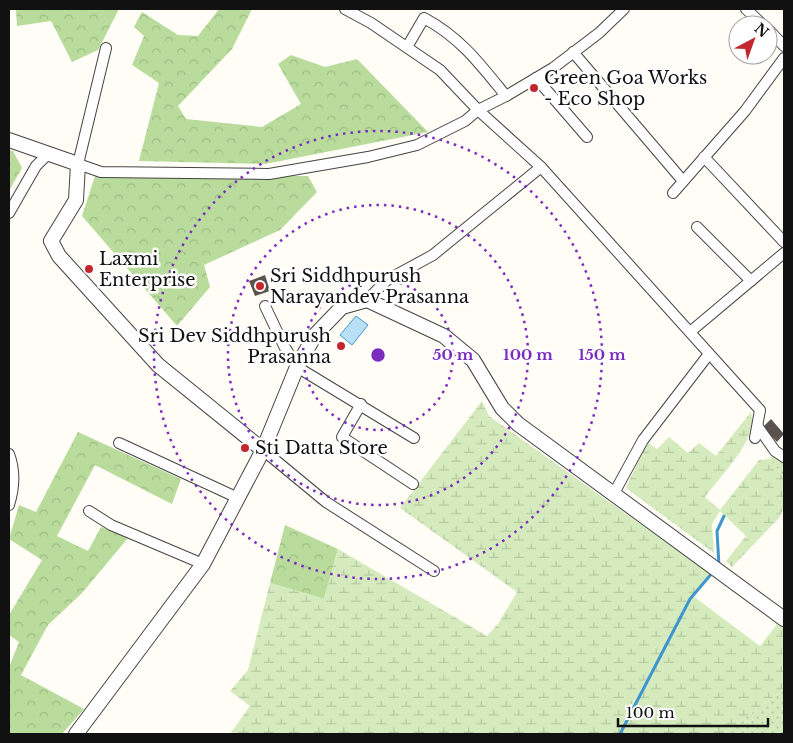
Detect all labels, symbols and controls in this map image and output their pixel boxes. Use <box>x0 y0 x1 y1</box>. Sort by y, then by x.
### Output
north arrow <box>728 15 778 65</box>
text: N <box>751 19 772 41</box>
place label: Green Goa Works - Eco Shop <box>544 67 707 110</box>
marker: Green Goa Works - Eco Shop <box>528 82 540 94</box>
place label: Laxmi Enterprise <box>99 248 196 291</box>
marker: Laxmi Enterprise <box>83 263 95 275</box>
place label: Sri Siddhpurush Narayandev Prasanna <box>270 265 469 308</box>
marker: Sri Siddhpurush Narayandev Prasanna <box>254 280 266 292</box>
place label: Sri Dev Siddhpurush Prasanna <box>138 325 331 368</box>
marker: Sri Dev Siddhpurush Prasanna <box>335 340 347 352</box>
text: 50 m <box>433 345 474 364</box>
text: 100 m <box>503 345 553 364</box>
text: 150 m <box>578 345 626 364</box>
centre of rings <box>369 346 387 364</box>
place label: Sti Datta Store <box>255 437 388 459</box>
marker: Sti Datta Store <box>239 442 251 454</box>
scale bar <box>618 696 768 728</box>
text: 100 m <box>626 703 675 722</box>

